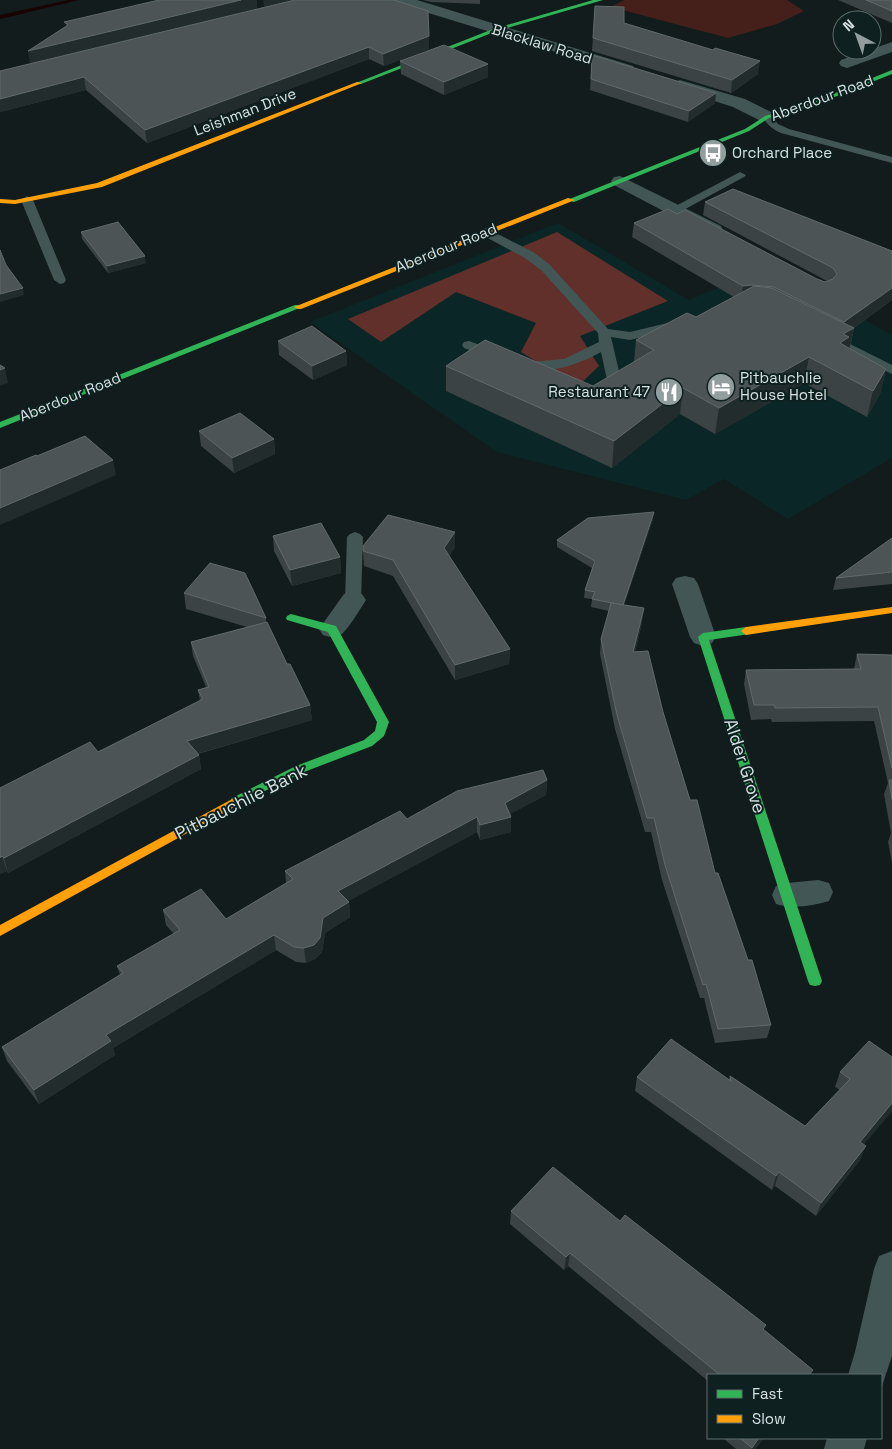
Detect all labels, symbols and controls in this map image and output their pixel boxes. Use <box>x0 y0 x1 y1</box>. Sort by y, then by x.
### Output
north arrow <box>832 10 882 60</box>
text: N <box>839 15 858 35</box>
street label: Blacklaw Road <box>490 19 595 68</box>
street label: Aberdour Road <box>768 70 876 125</box>
street label: Leishman Drive <box>191 83 299 140</box>
bus stop icon: Orchard Place <box>698 138 728 168</box>
place label: Orchard Place <box>732 143 832 162</box>
street label: Aberdour Road <box>392 219 499 277</box>
street label: Aberdour Road <box>16 368 123 426</box>
place label: Pitbauchlie House Hotel <box>740 368 827 404</box>
hotel icon: Pitbauchlie House Hotel <box>706 372 736 402</box>
restaurant icon: Restaurant 47 <box>654 377 684 407</box>
place label: Restaurant 47 <box>548 382 650 401</box>
street label: Alder Grove <box>719 715 772 816</box>
street label: Pitbauchlie Bank <box>171 758 311 845</box>
legend <box>707 1374 882 1439</box>
text: Fast <box>752 1384 783 1403</box>
text: Slow <box>752 1409 786 1428</box>

